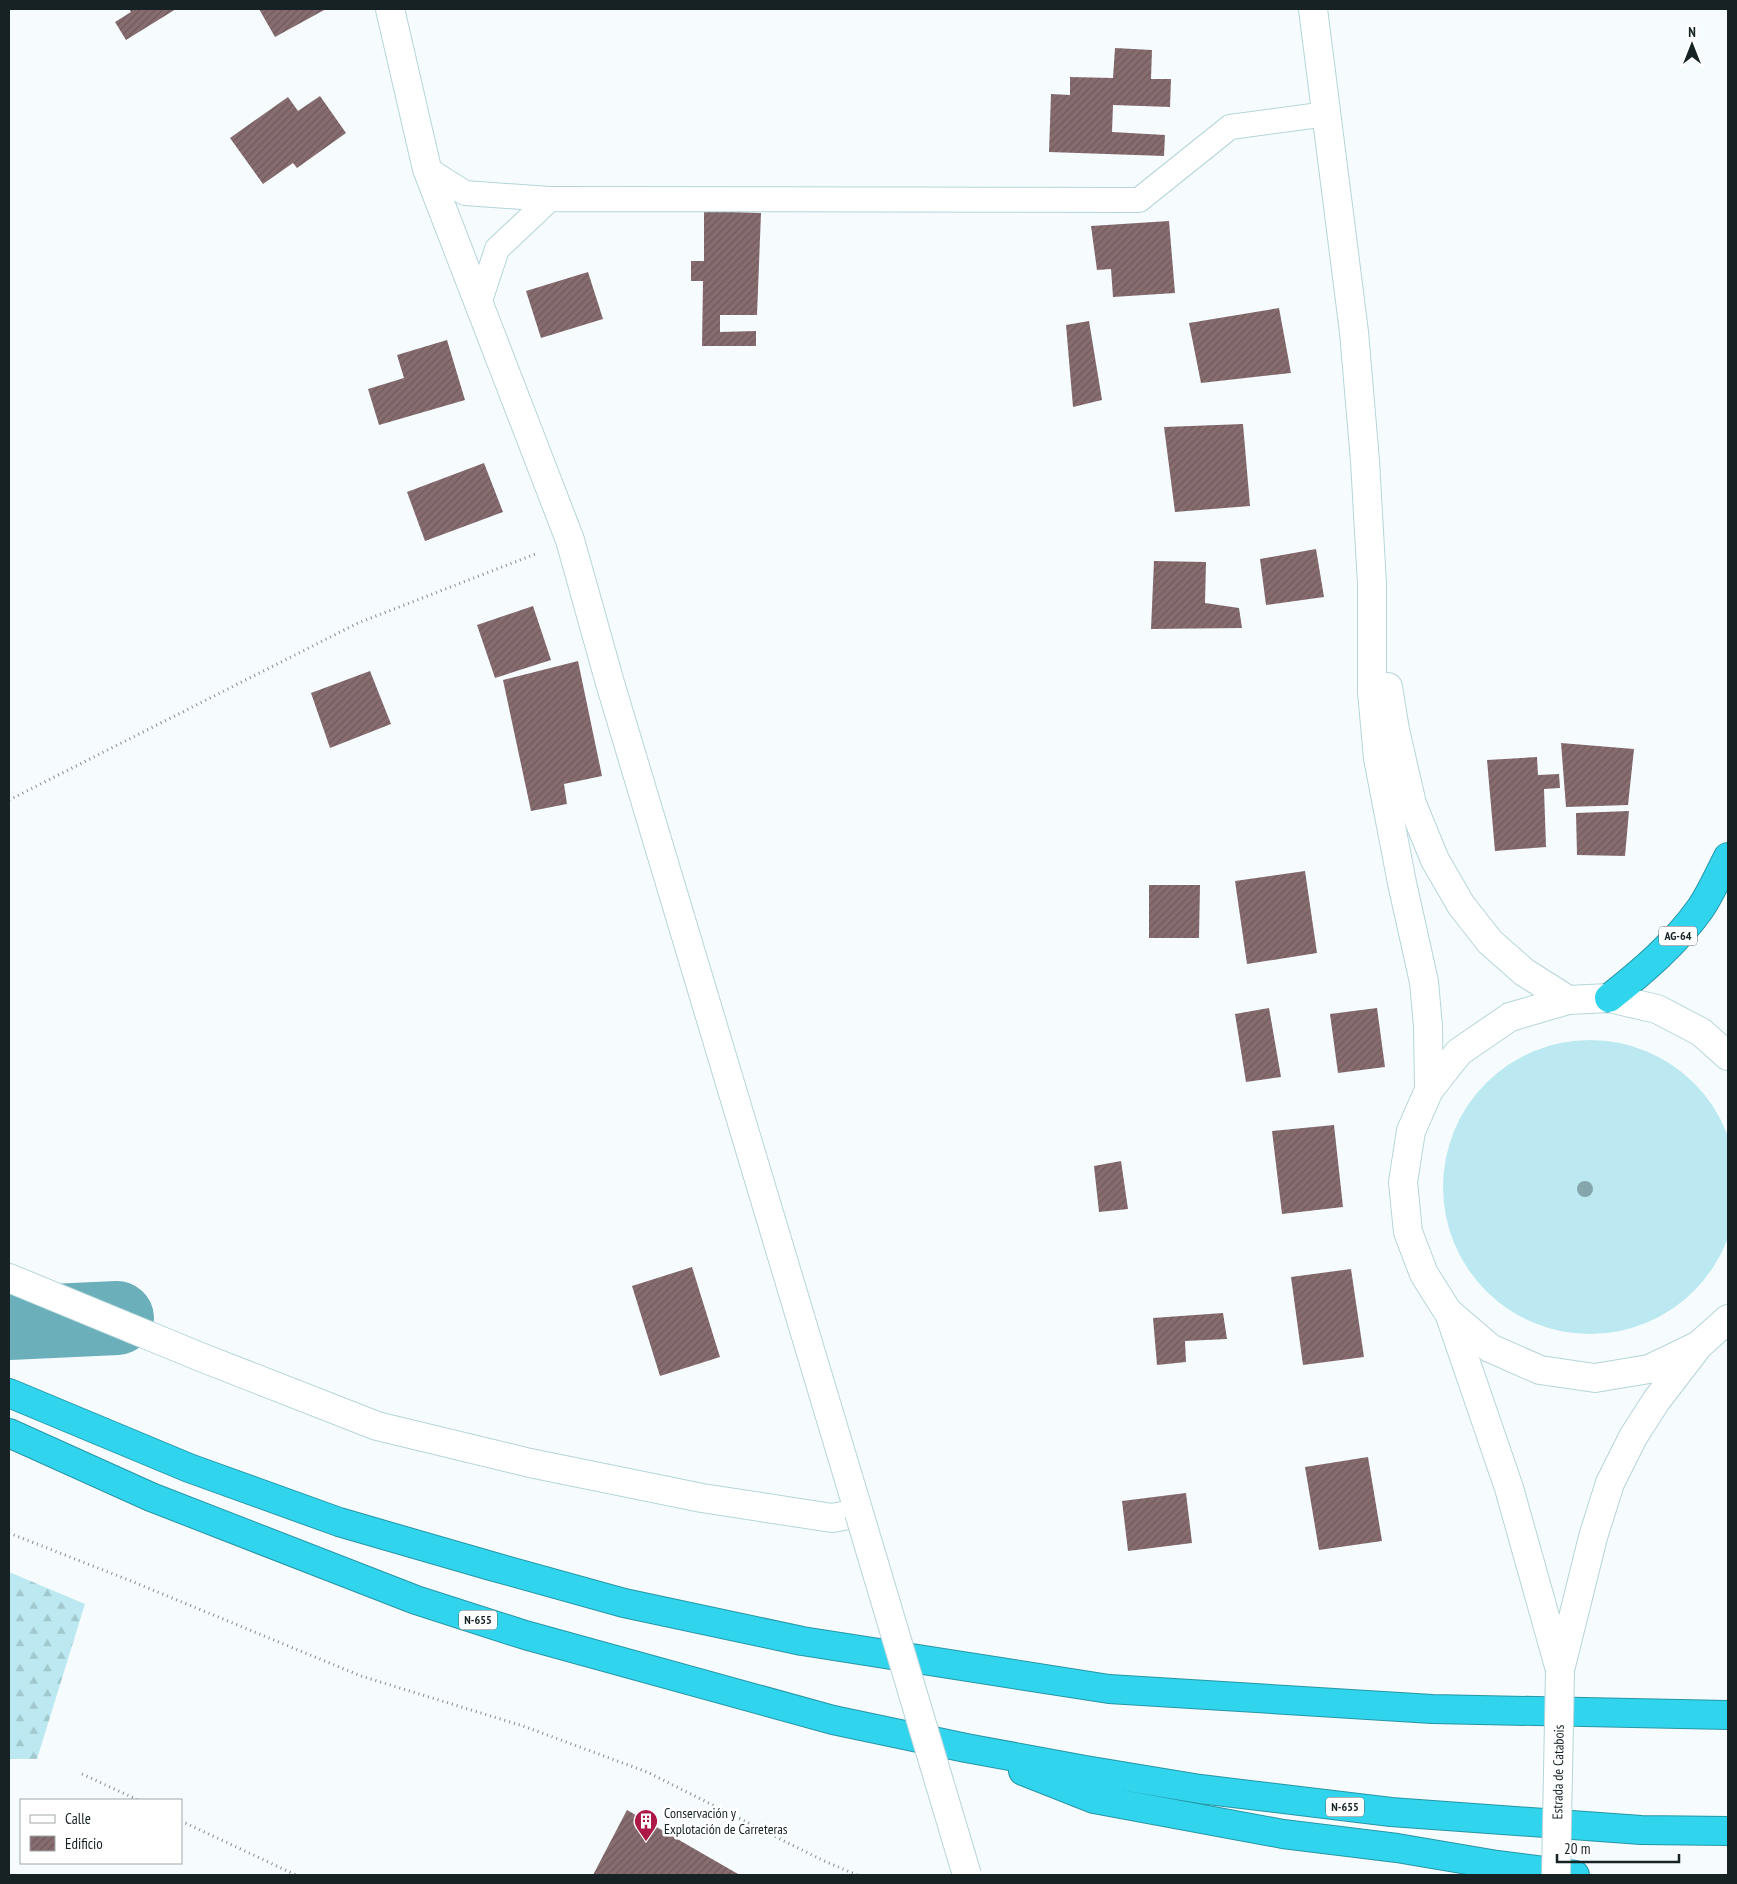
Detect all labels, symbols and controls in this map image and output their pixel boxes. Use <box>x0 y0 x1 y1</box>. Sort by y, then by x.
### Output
north arrow <box>1667 20 1717 70</box>
text: N <box>1688 23 1696 41</box>
road number: AG-64 <box>1659 926 1697 946</box>
road number: N-655 <box>459 1610 497 1630</box>
street label: Estrada de Catabois <box>1548 1724 1568 1819</box>
road number: N-655 <box>1326 1798 1364 1816</box>
legend <box>20 1799 182 1864</box>
place label: Conservación y Explotación de Carreteras <box>664 1804 788 1838</box>
building icon: Conservación y Explotación de Carreteras <box>633 1808 659 1842</box>
text: Calle <box>65 1809 91 1828</box>
scale bar <box>1557 1832 1680 1864</box>
text: Edificio <box>65 1834 103 1853</box>
text: 20 m <box>1564 1839 1590 1858</box>

